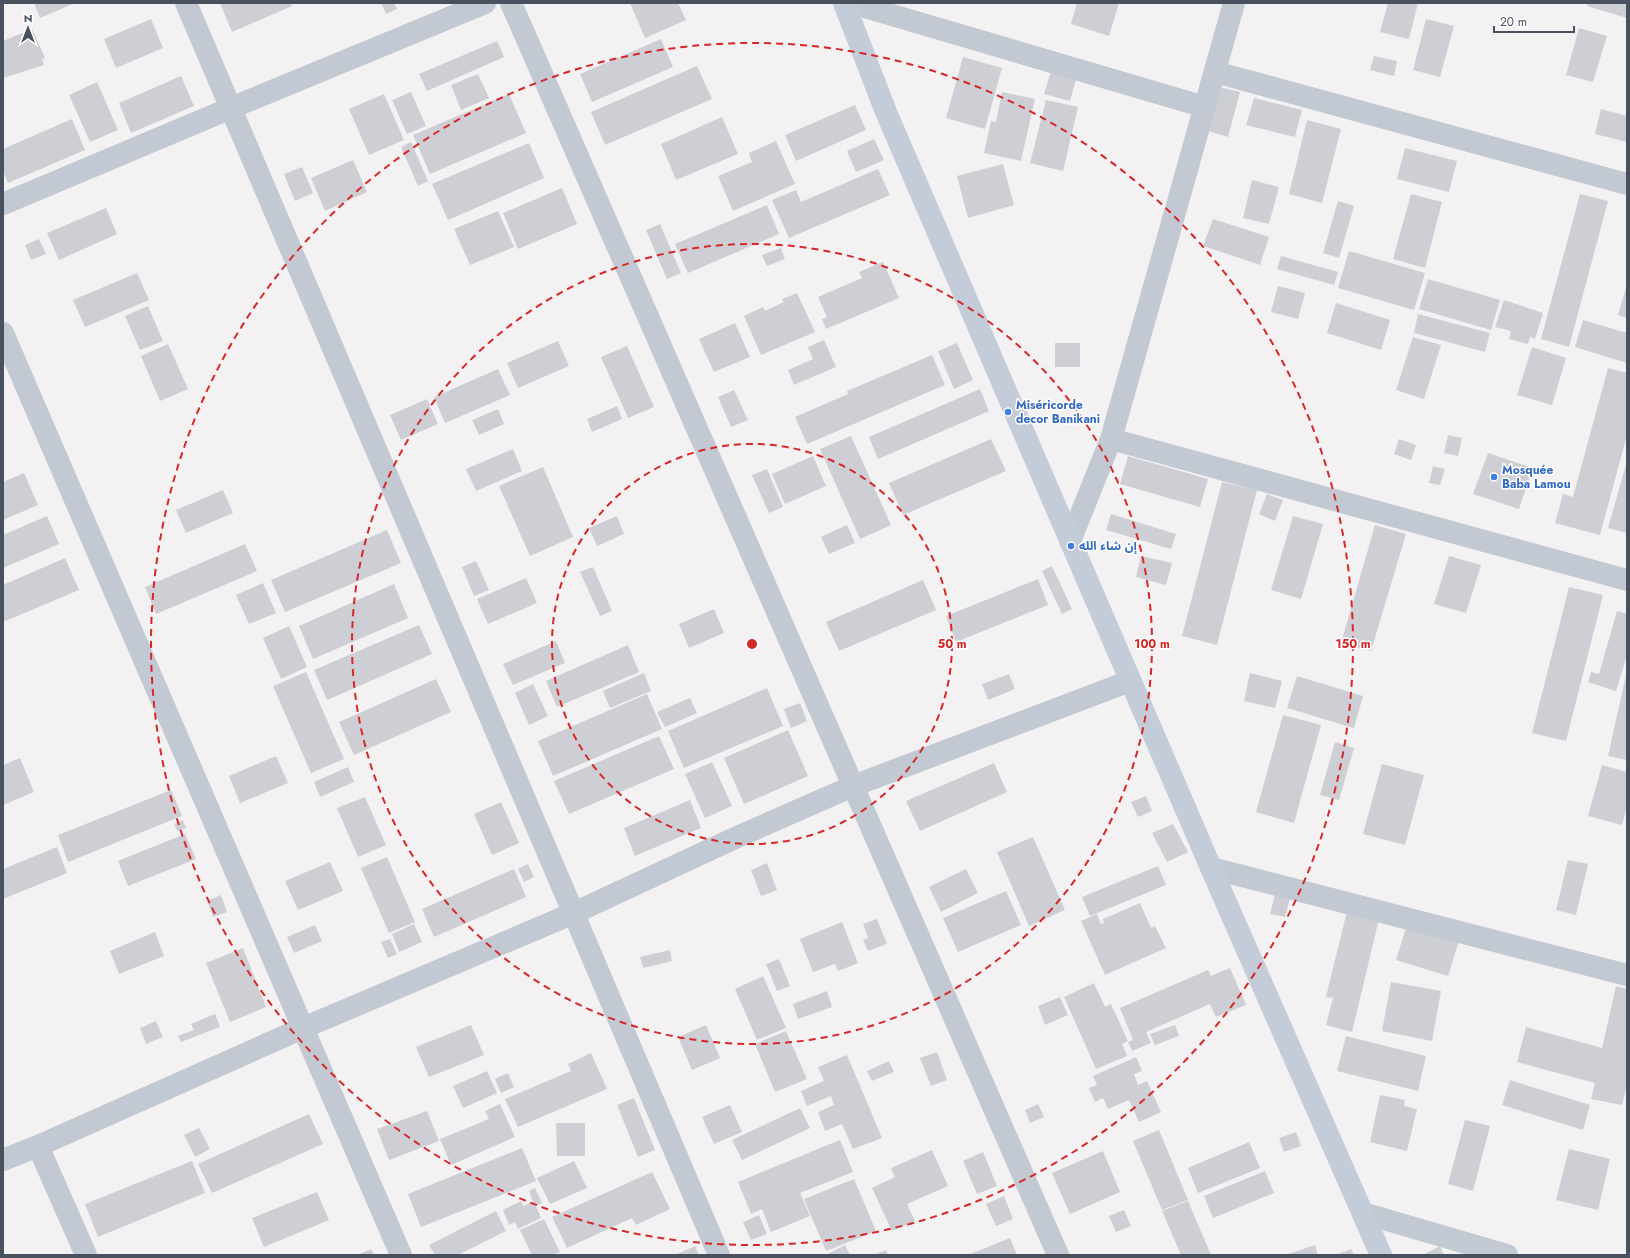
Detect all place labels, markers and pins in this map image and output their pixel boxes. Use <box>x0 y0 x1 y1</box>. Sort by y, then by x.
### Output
place label: Miséricorde decor Banikani <box>1016 396 1100 428</box>
marker: Miséricorde decor Banikani <box>1003 407 1013 417</box>
place label: Mosquée Baba Lamou <box>1502 461 1571 493</box>
marker: Mosquée Baba Lamou <box>1489 472 1499 482</box>
place label: إن شاء الله <box>1079 537 1137 555</box>
marker: إن شاء الله <box>1066 541 1076 551</box>
centre of rings <box>745 637 759 651</box>

